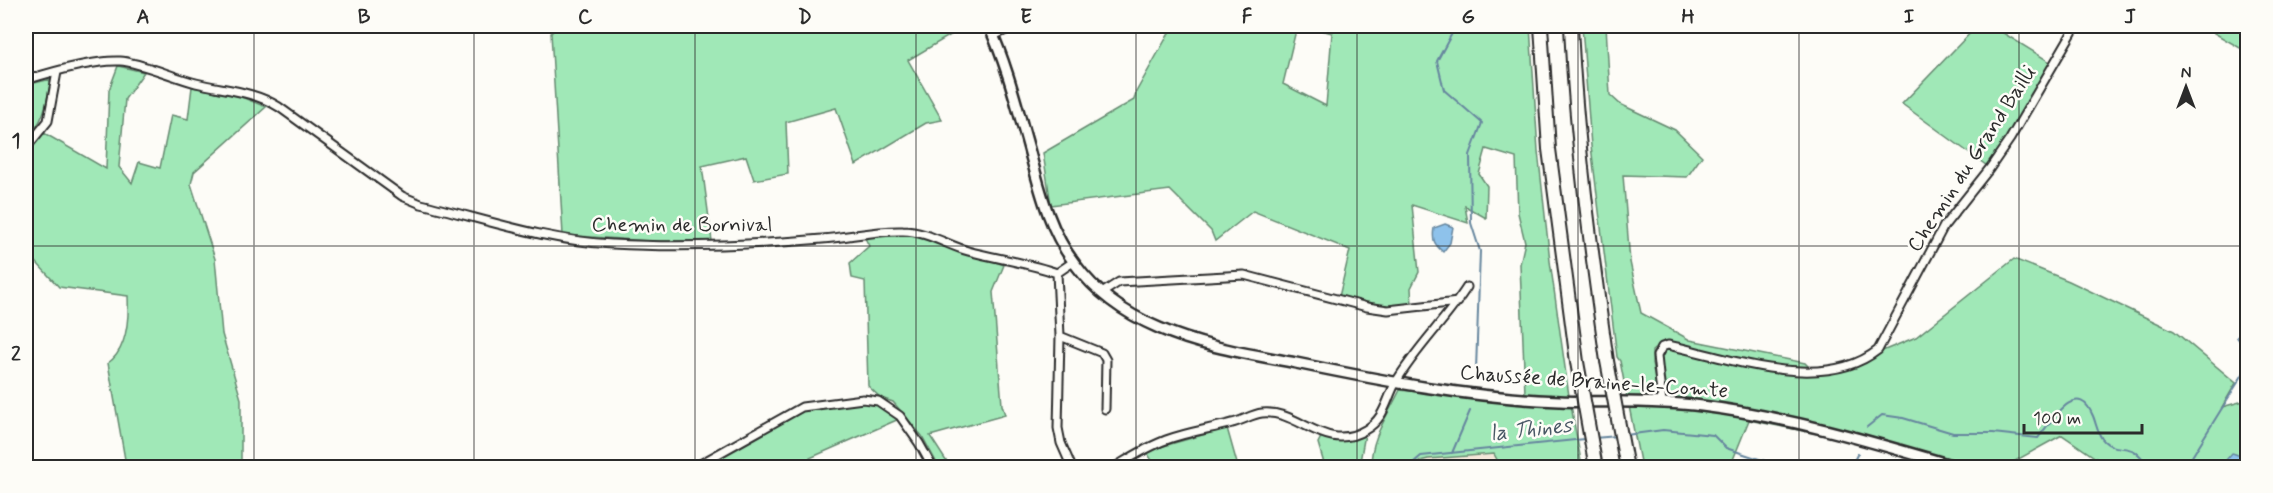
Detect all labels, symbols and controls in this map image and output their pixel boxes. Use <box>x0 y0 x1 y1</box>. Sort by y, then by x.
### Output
text: A <box>136 4 150 31</box>
text: B <box>358 4 371 31</box>
text: C <box>578 4 593 31</box>
text: D <box>798 4 812 31</box>
text: E <box>1020 4 1032 31</box>
text: F <box>1242 4 1253 31</box>
text: G <box>1461 4 1475 31</box>
text: H <box>1681 4 1695 31</box>
text: I <box>1904 4 1914 31</box>
text: J <box>2124 4 2136 31</box>
north arrow <box>2156 57 2216 117</box>
street label: Chemin du Grand Bailli <box>1901 60 2043 258</box>
text: N <box>2181 63 2191 84</box>
text: 1 <box>12 128 20 155</box>
street label: Chemin de Bornival <box>591 211 773 239</box>
text: 2 <box>11 341 21 368</box>
street label: Chaussée de Braine-le-Comte <box>1459 359 1729 405</box>
scale bar <box>2024 397 2142 435</box>
text: 100 m <box>2033 407 2081 431</box>
water label: la Thines <box>1489 412 1576 448</box>

